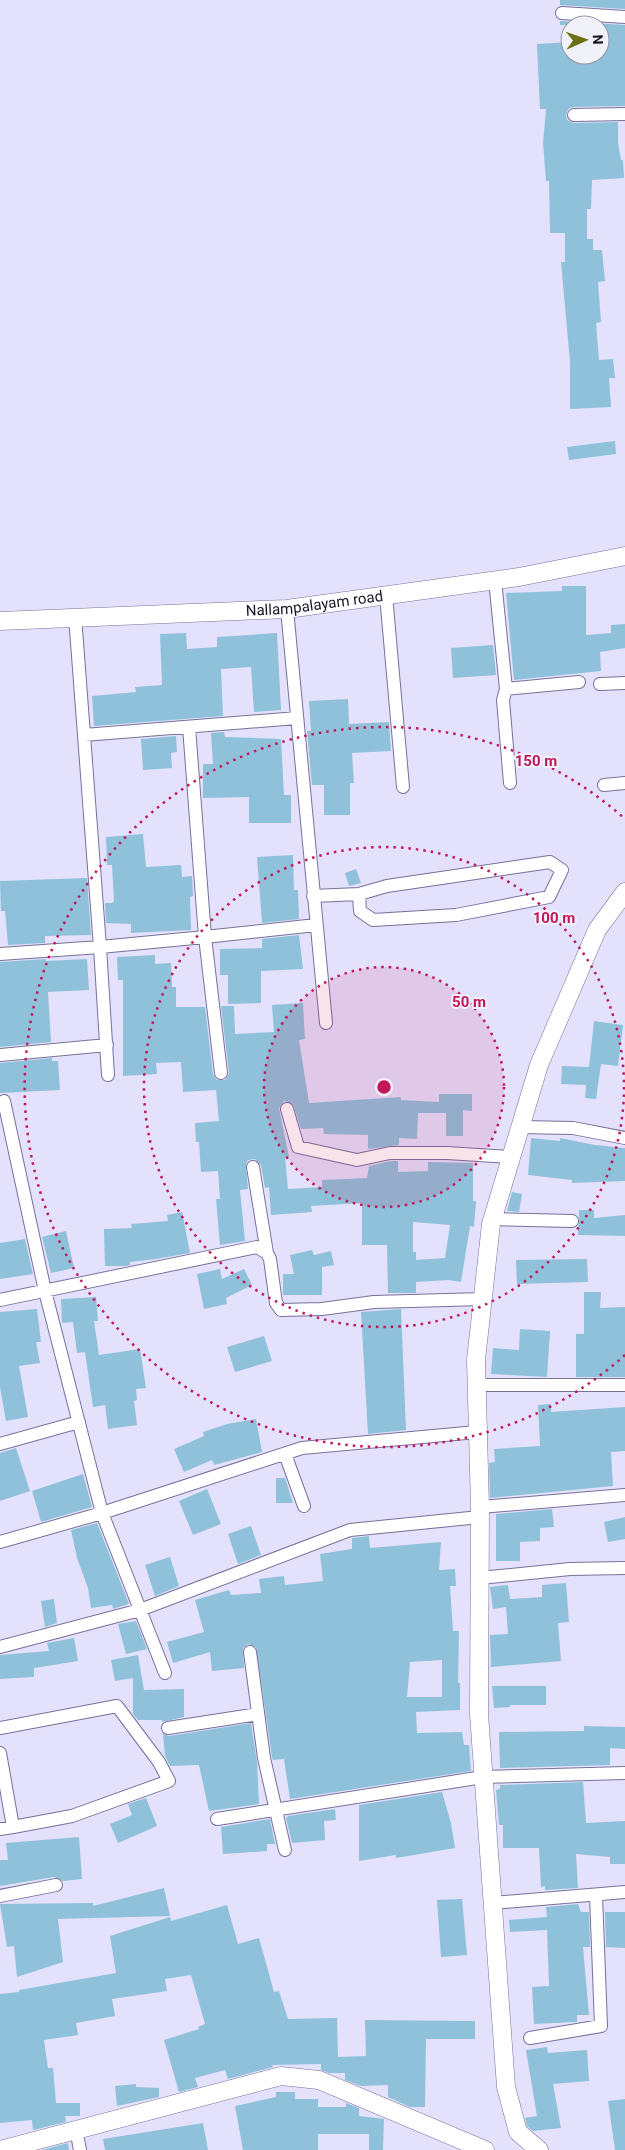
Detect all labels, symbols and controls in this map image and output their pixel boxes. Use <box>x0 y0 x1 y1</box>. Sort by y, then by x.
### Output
north arrow <box>560 15 610 65</box>
text: N <box>590 34 606 45</box>
street label: Nallampalayam road <box>245 587 384 620</box>
text: 150 m <box>515 752 557 770</box>
text: 100 m <box>533 909 575 927</box>
text: 50 m <box>452 993 486 1011</box>
centre of rings <box>375 1078 393 1096</box>

